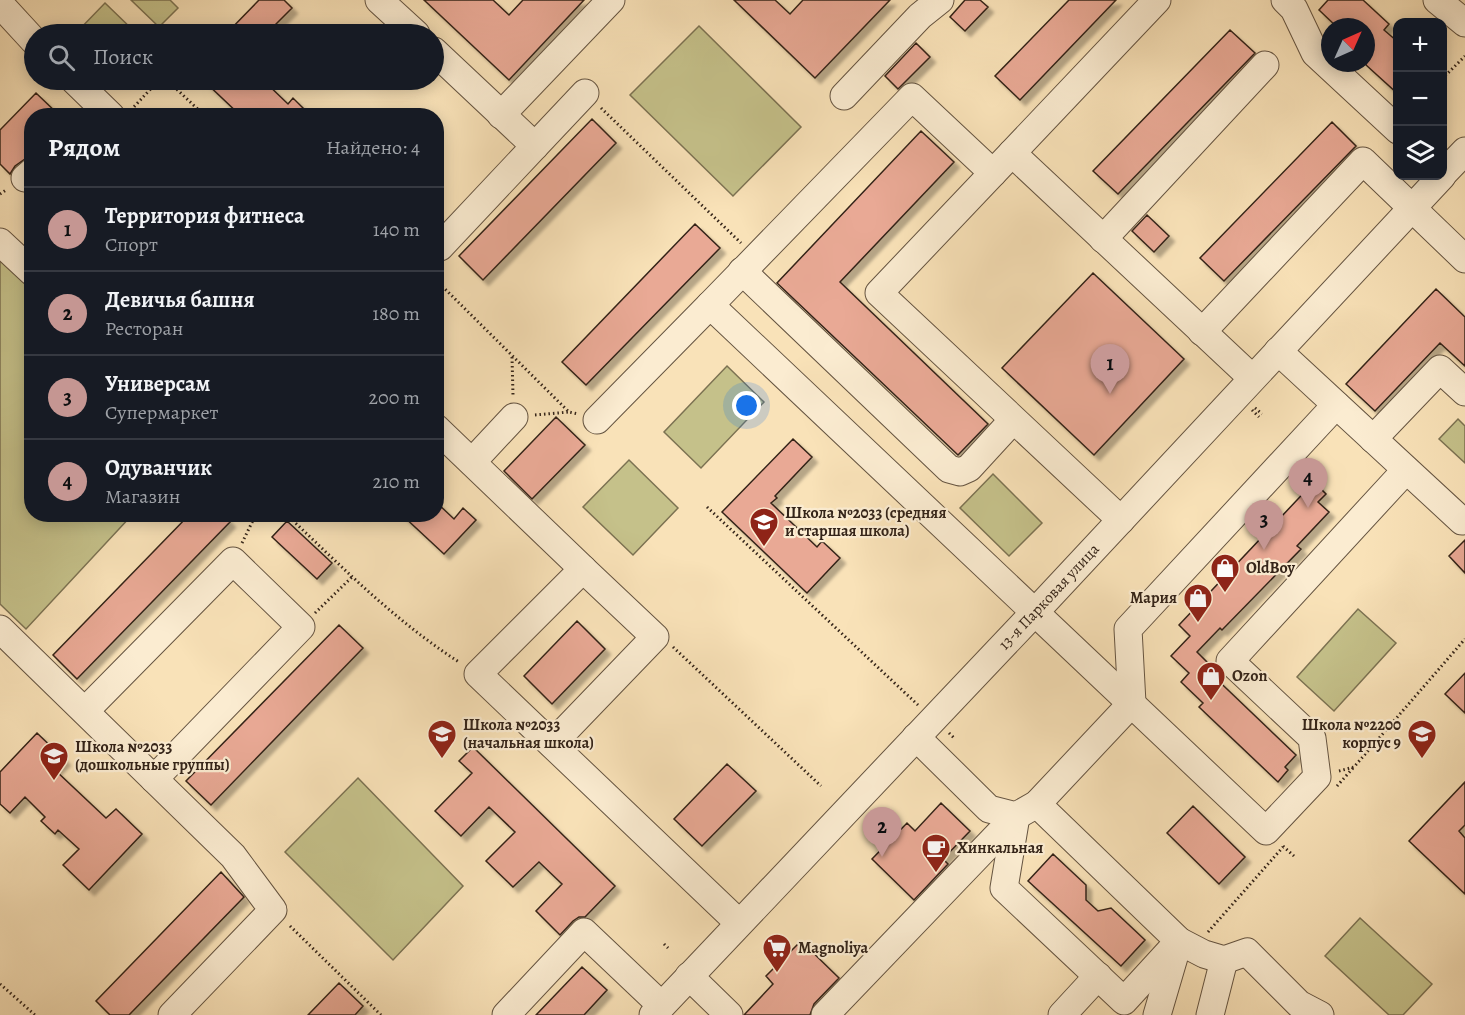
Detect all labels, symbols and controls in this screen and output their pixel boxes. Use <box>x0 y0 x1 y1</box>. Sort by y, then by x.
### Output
north arrow <box>1321 18 1375 72</box>
map controls <box>1393 18 1447 180</box>
button: + <box>1393 18 1447 72</box>
search box <box>24 24 444 90</box>
icon: search <box>45 41 78 74</box>
text: Поиск <box>93 42 153 72</box>
button: − <box>1393 72 1447 126</box>
button: layers <box>1393 126 1447 180</box>
text: Рядом <box>48 130 120 165</box>
text: Найдено: 4 <box>326 134 420 161</box>
text: Территория фитнеса <box>105 201 304 231</box>
text: 1 <box>64 216 71 243</box>
text: 140 m <box>373 216 420 243</box>
text: Спорт <box>105 231 158 258</box>
text: Девичья башня <box>105 285 255 315</box>
text: 2 <box>63 300 72 327</box>
text: 180 m <box>372 300 420 327</box>
text: Ресторан <box>105 315 183 342</box>
pin: 1 <box>1090 344 1130 394</box>
text: Универсам <box>105 369 210 399</box>
text: 3 <box>63 384 72 411</box>
text: 200 m <box>369 384 420 411</box>
your location <box>732 391 761 420</box>
text: Супермаркет <box>105 399 219 426</box>
text: Одуванчик <box>105 453 212 483</box>
pin: 4 <box>1288 458 1328 508</box>
text: 4 <box>63 468 72 495</box>
text: 210 m <box>372 468 420 495</box>
text: Магазин <box>105 483 180 510</box>
pin: 3 <box>1244 500 1284 550</box>
place label: Школа №2033 (средняя и старшая школа) <box>785 502 947 542</box>
school or university icon: Школа №2033 (средняя и старшая школа) <box>748 506 780 548</box>
street label: 13-я Парковая улица <box>994 538 1105 655</box>
shop icon: OldBoy <box>1209 552 1241 594</box>
place label: OldBoy <box>1246 557 1296 579</box>
shop icon: Мария <box>1182 582 1214 624</box>
place label: Мария <box>1130 587 1177 609</box>
shop icon: Ozon <box>1195 660 1227 702</box>
place label: Ozon <box>1232 665 1267 687</box>
place label: Школа №2033 (начальная школа) <box>463 714 594 754</box>
place label: Школа №2200 корпус 9 <box>1302 714 1401 754</box>
school or university icon: Школа №2033 (начальная школа) <box>426 718 458 760</box>
school or university icon: Школа №2200 корпус 9 <box>1406 718 1438 760</box>
place label: Школа №2033 (дошкольные группы) <box>75 736 230 776</box>
school or university icon: Школа №2033 (дошкольные группы) <box>38 740 70 782</box>
pin: 2 <box>862 808 902 857</box>
cafe icon: Хинкальная <box>920 832 952 874</box>
place label: Хинкальная <box>957 837 1043 859</box>
supermarket icon: Magnoliya <box>761 932 793 974</box>
place label: Magnoliya <box>798 937 869 959</box>

